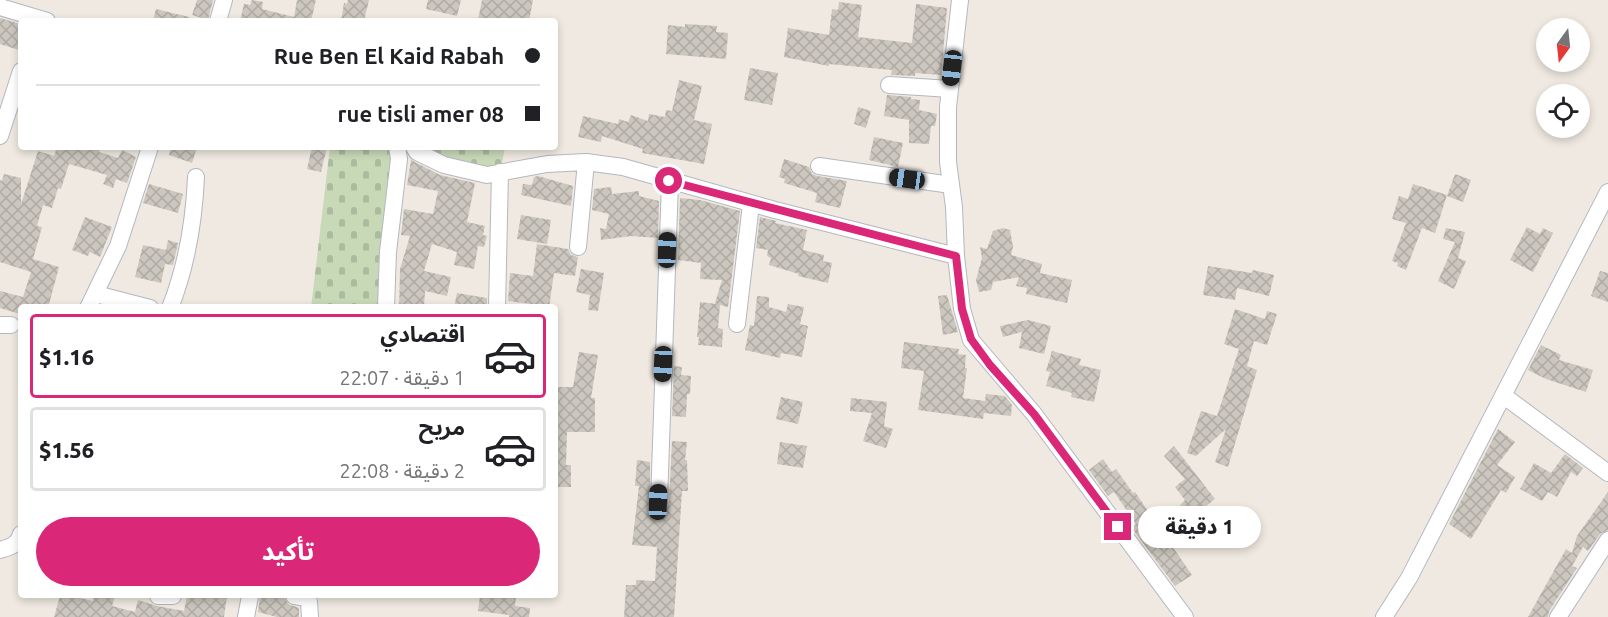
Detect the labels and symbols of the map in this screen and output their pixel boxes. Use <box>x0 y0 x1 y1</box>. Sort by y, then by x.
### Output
north arrow <box>1536 18 1590 72</box>
car <box>941 49 963 87</box>
route start <box>655 167 682 194</box>
car <box>888 168 926 190</box>
car <box>657 232 677 268</box>
car <box>653 346 673 382</box>
car <box>648 484 668 520</box>
callout: 1 دقيقة <box>1139 506 1262 548</box>
route end <box>1104 513 1131 540</box>

